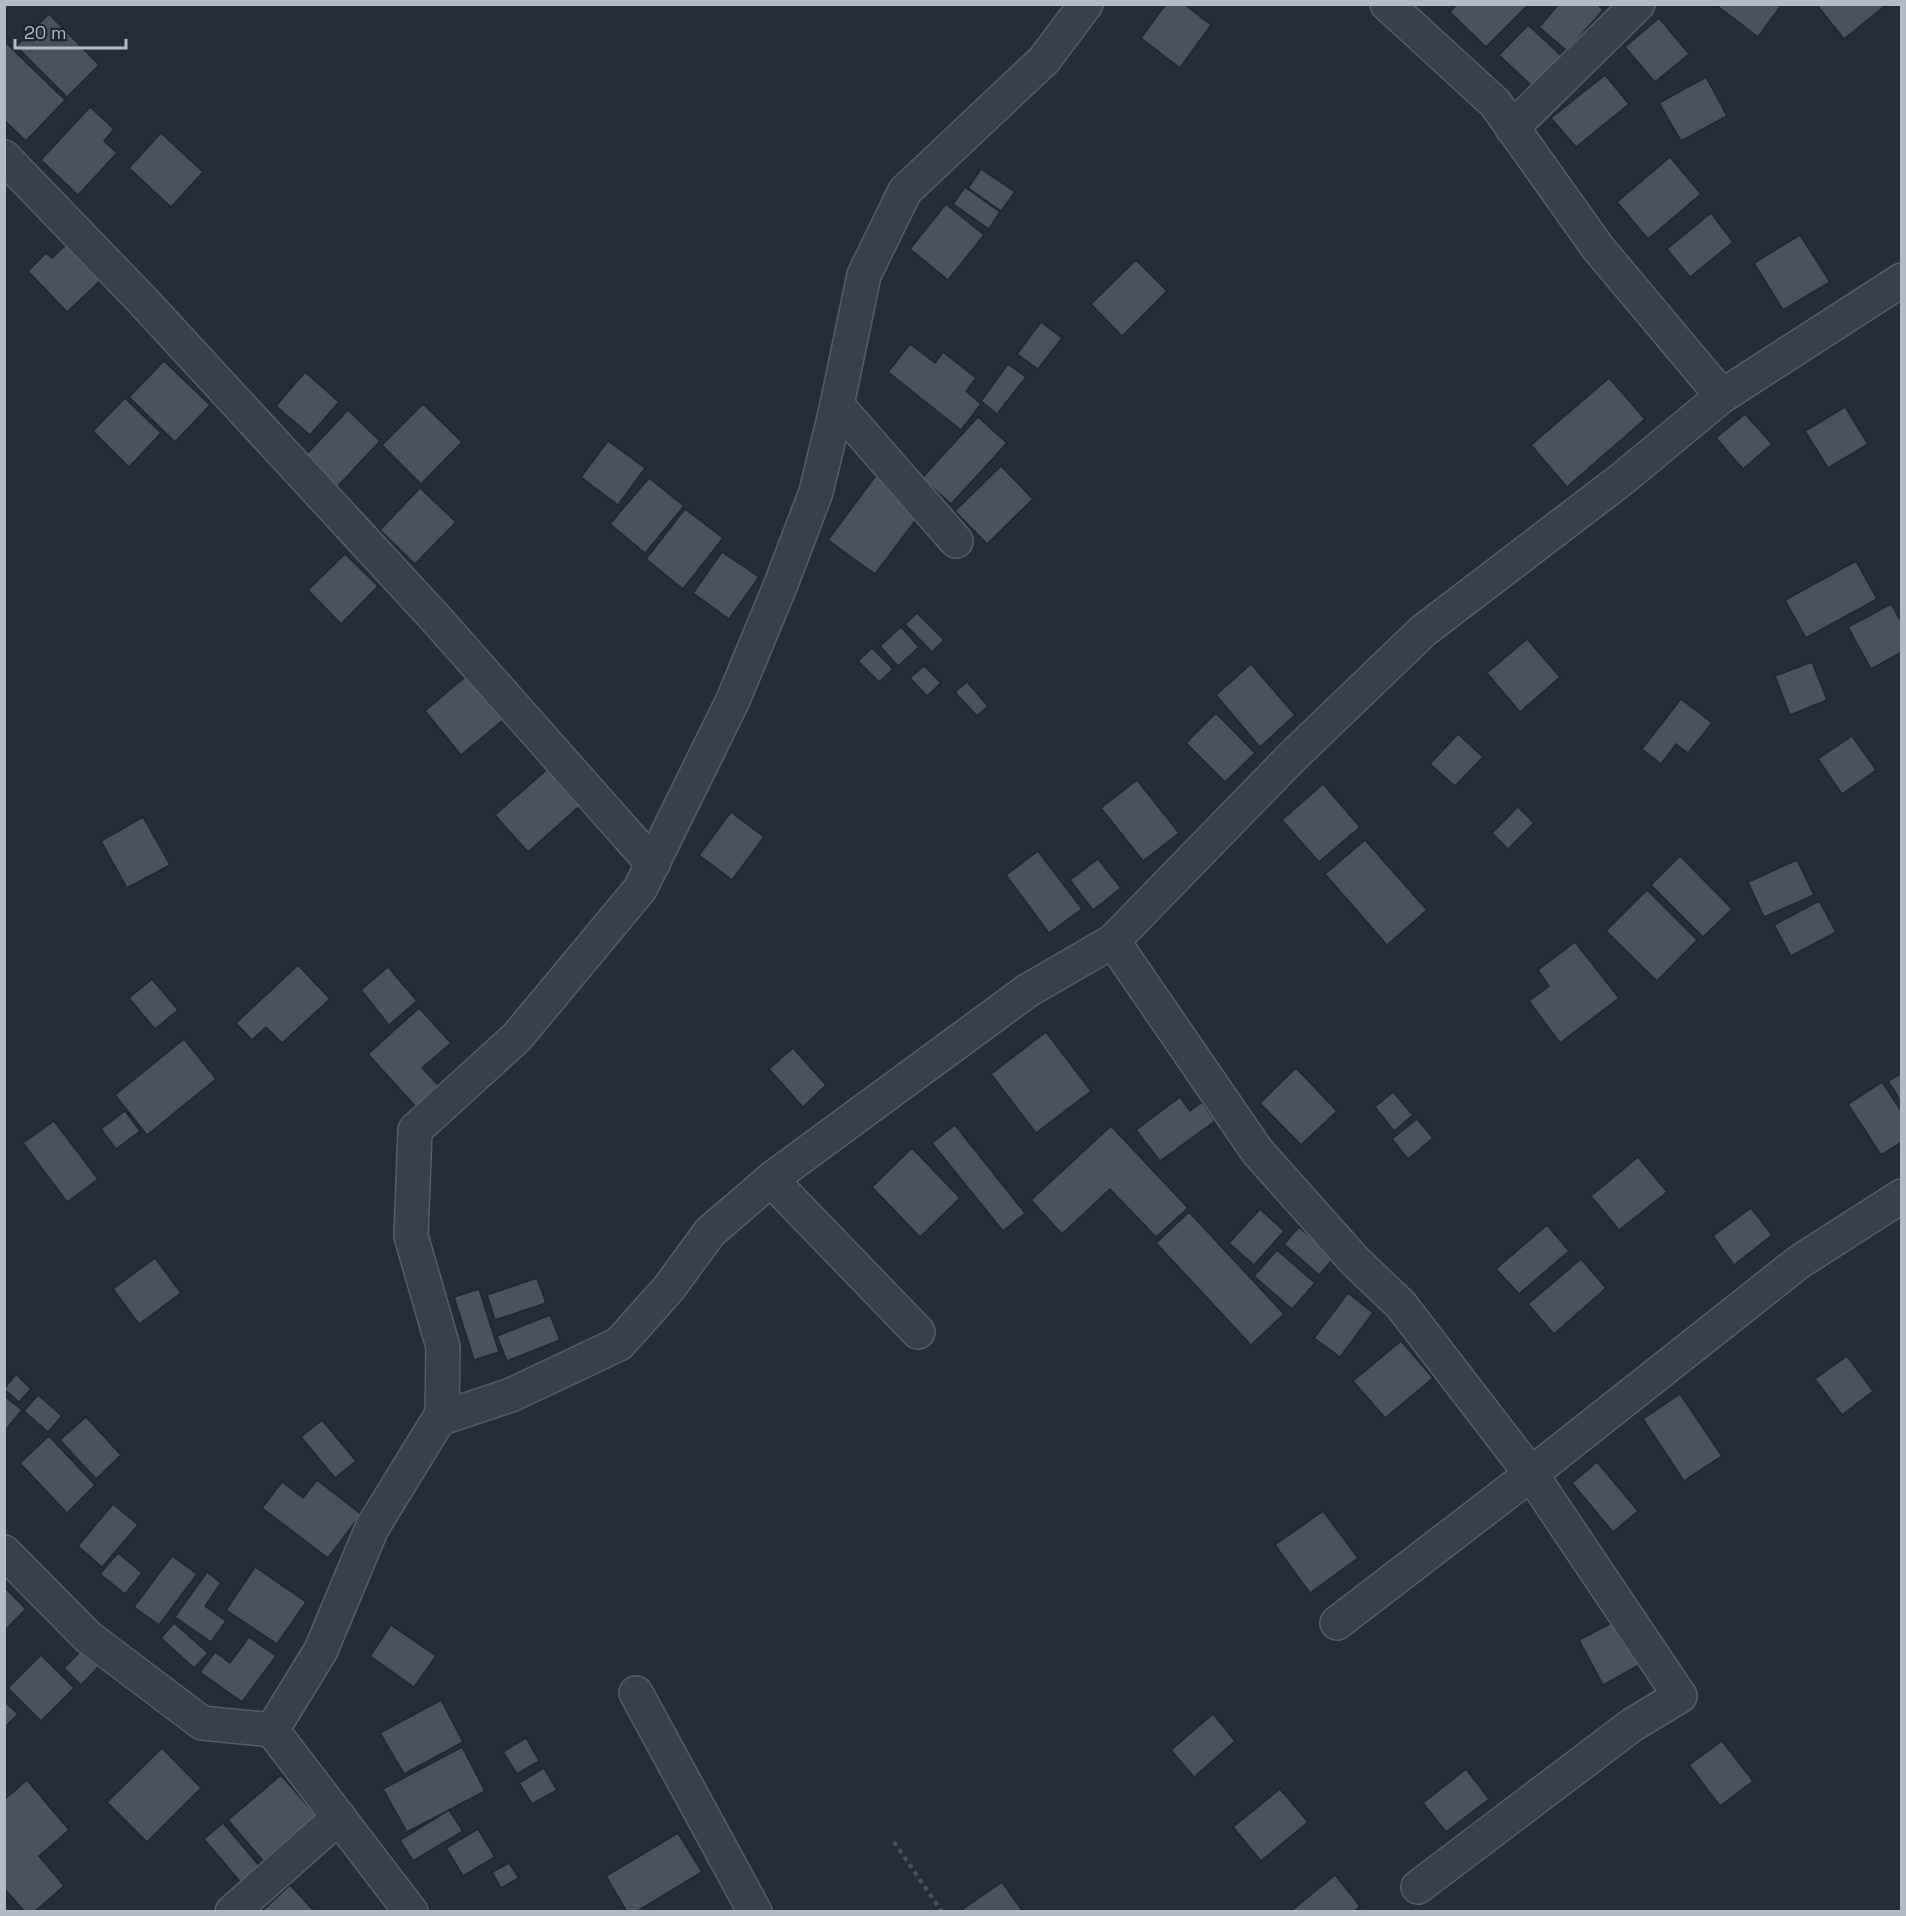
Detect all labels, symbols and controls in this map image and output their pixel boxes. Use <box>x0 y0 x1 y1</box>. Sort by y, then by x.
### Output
scale bar <box>15 12 126 50</box>
text: 20 m <box>24 21 67 44</box>

